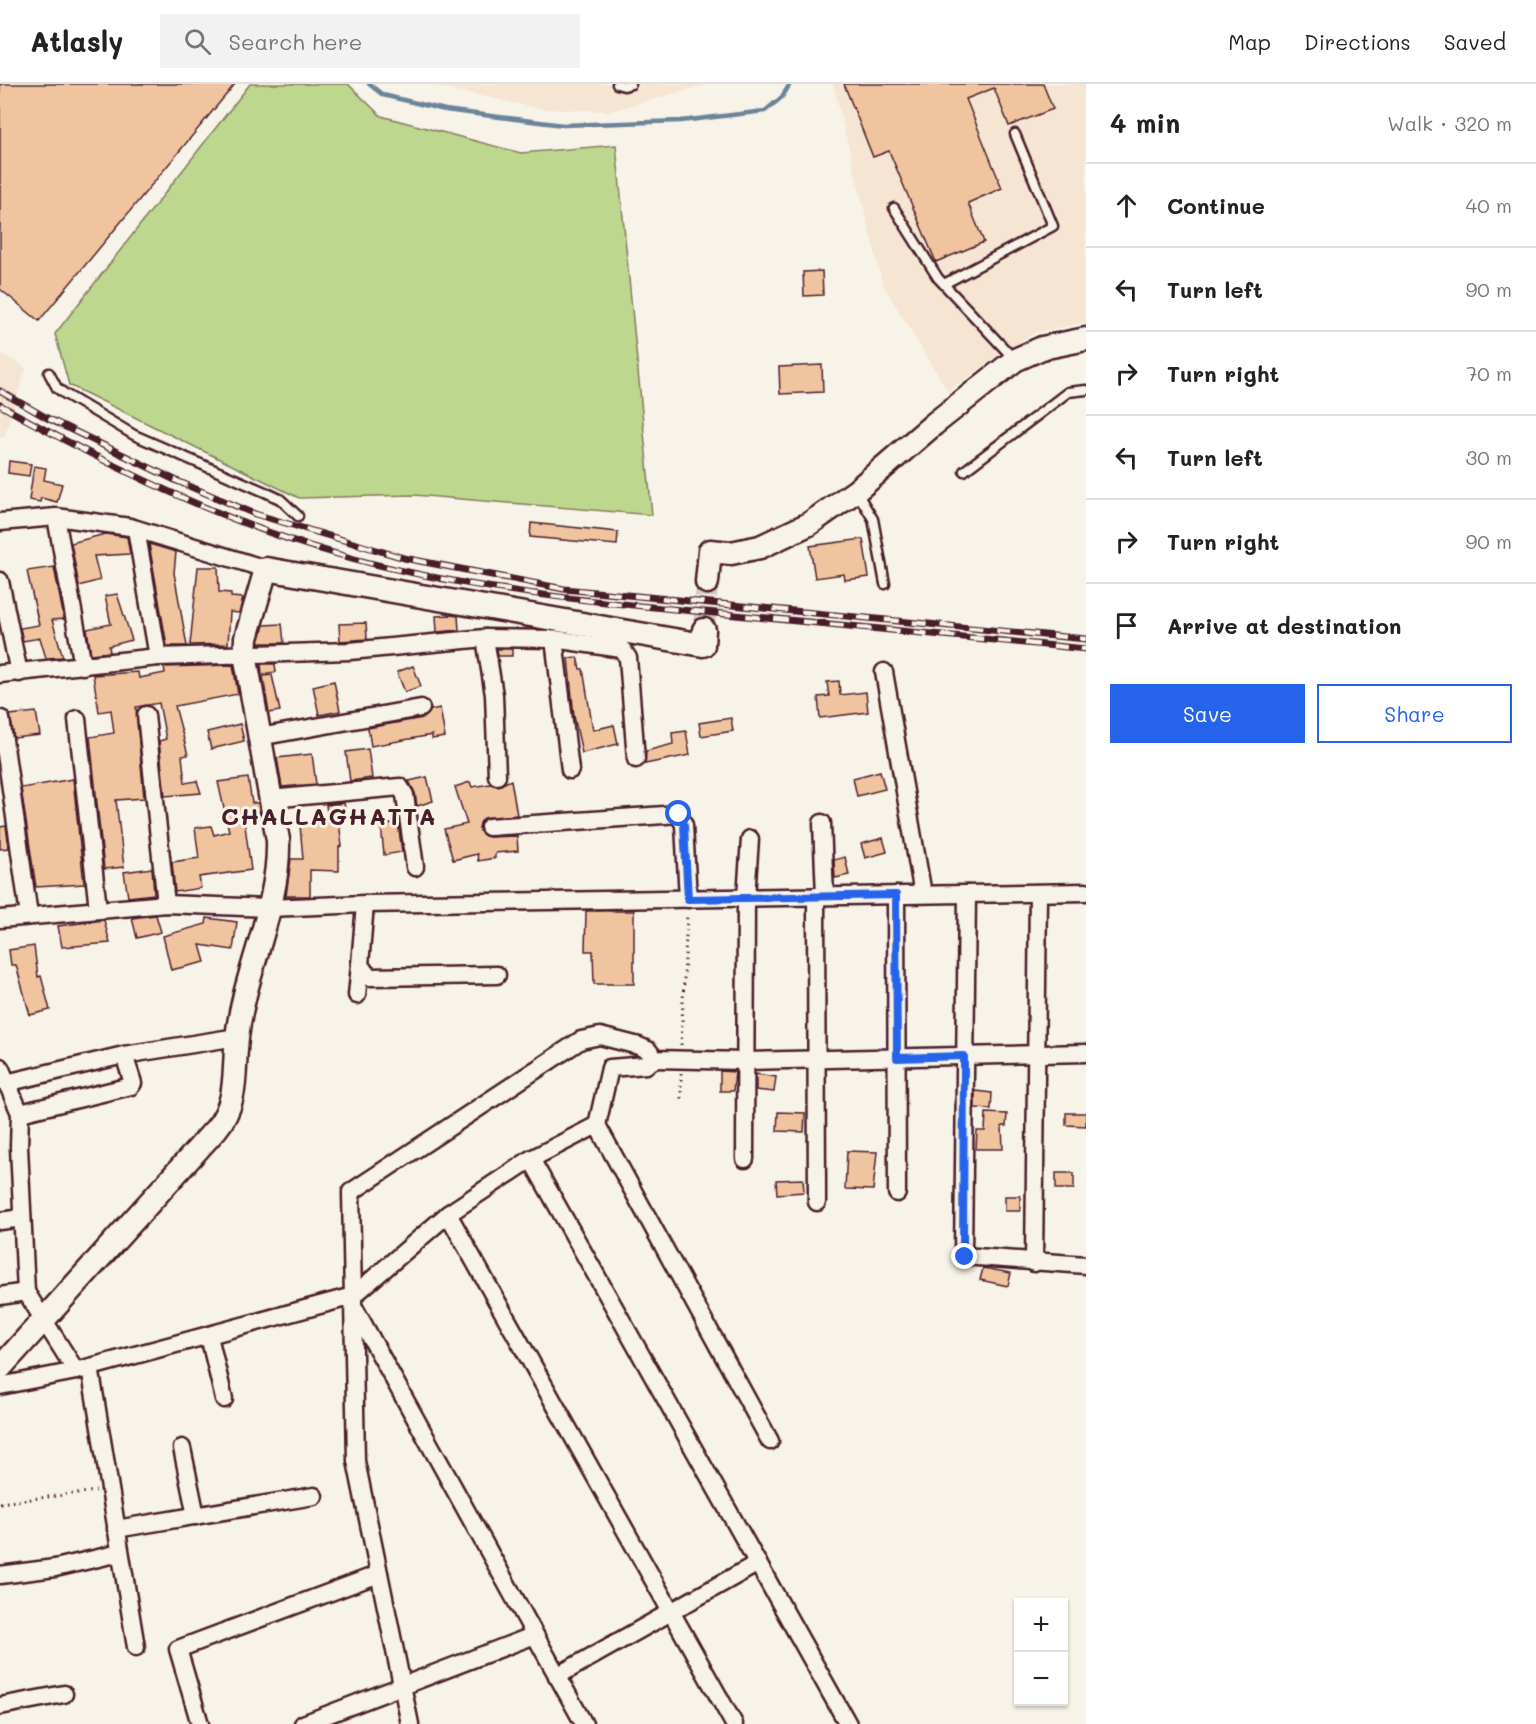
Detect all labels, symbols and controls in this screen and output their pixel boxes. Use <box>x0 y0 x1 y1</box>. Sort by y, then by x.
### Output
search box <box>160 14 580 68</box>
text: Atlasly <box>30 23 124 59</box>
icon: search <box>181 25 214 58</box>
text: Search here <box>229 27 362 56</box>
text: Map <box>1228 28 1271 55</box>
text: Directions <box>1304 28 1411 55</box>
text: Saved <box>1444 28 1506 55</box>
text: 4 min <box>1110 106 1180 140</box>
text: Walk · 320 m <box>1387 110 1512 136</box>
icon: ahead <box>1110 189 1143 222</box>
text: Continue <box>1167 191 1265 220</box>
text: 40 m <box>1466 192 1512 218</box>
icon: left <box>1110 273 1143 306</box>
text: Turn left <box>1167 275 1263 304</box>
text: 90 m <box>1466 276 1512 302</box>
icon: right <box>1110 357 1143 390</box>
text: Turn right <box>1167 359 1279 388</box>
text: 70 m <box>1466 360 1512 386</box>
icon: left <box>1110 441 1143 474</box>
text: Turn left <box>1167 443 1263 472</box>
text: 30 m <box>1466 444 1512 470</box>
icon: right <box>1110 525 1143 558</box>
text: Turn right <box>1167 527 1279 556</box>
text: 90 m <box>1466 528 1512 554</box>
icon: arrive <box>1110 609 1143 642</box>
text: Arrive at destination <box>1167 611 1402 640</box>
button: Save <box>1110 684 1305 743</box>
button: Share <box>1317 684 1512 743</box>
district label: CHALLAGHATTA <box>221 800 437 831</box>
route start <box>665 800 691 826</box>
route end <box>951 1243 977 1269</box>
map controls <box>1014 1598 1068 1706</box>
button: + <box>1014 1598 1068 1652</box>
button: − <box>1014 1652 1068 1706</box>

